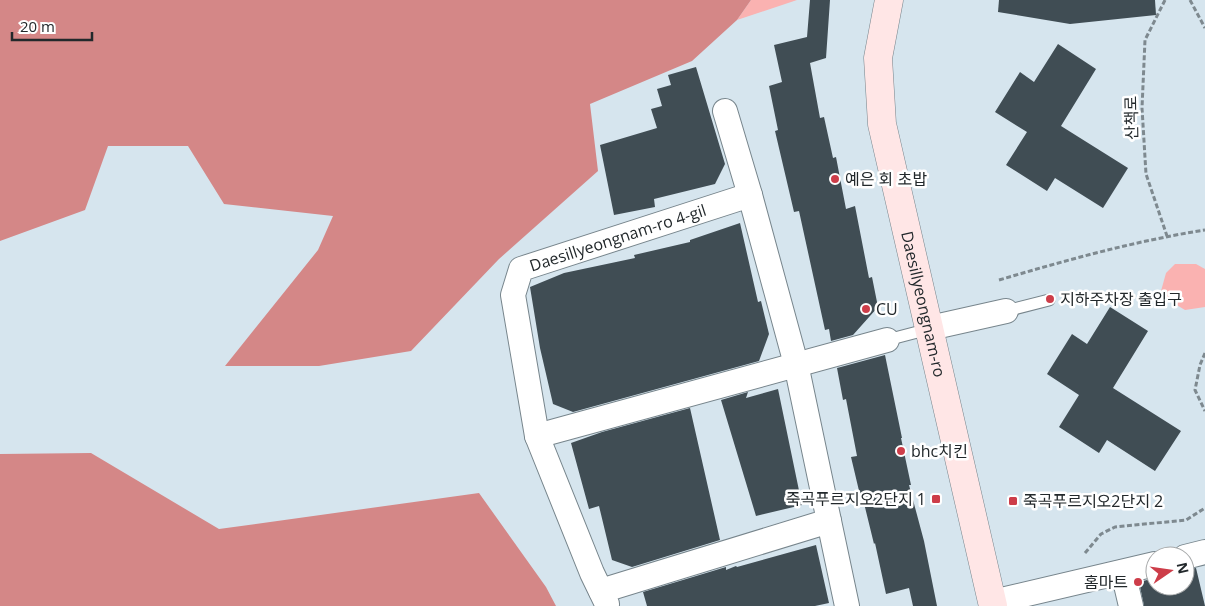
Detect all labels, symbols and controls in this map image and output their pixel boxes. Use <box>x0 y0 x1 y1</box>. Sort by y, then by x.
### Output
scale bar <box>12 10 92 42</box>
text: 20 m <box>20 16 55 36</box>
street label: 산책로 <box>1120 95 1142 140</box>
place label: 예은 회 초밥 <box>845 168 927 190</box>
marker: 예은 회 초밥 <box>829 173 841 185</box>
street label: Daesillyeongnam-ro 4-gil <box>527 199 709 277</box>
street label: Daesillyeongnam-ro <box>896 229 951 379</box>
place label: 지하주차장 출입구 <box>1060 288 1182 310</box>
marker: 지하주차장 출입구 <box>1044 293 1056 305</box>
place label: CU <box>876 298 898 320</box>
marker: CU <box>860 303 872 315</box>
place label: bhc치킨 <box>911 440 968 462</box>
marker: bhc치킨 <box>895 445 907 457</box>
place label: 죽곡푸르지오2단지 1 <box>786 488 926 510</box>
place label: 죽곡푸르지오2단지 2 <box>1023 490 1163 512</box>
marker: 죽곡푸르지오2단지 1 <box>930 493 942 505</box>
marker: 죽곡푸르지오2단지 2 <box>1007 495 1019 507</box>
north arrow <box>1145 546 1195 596</box>
text: N <box>1173 560 1194 576</box>
place label: 홈마트 <box>1084 571 1128 593</box>
marker: 홈마트 <box>1132 576 1144 588</box>

